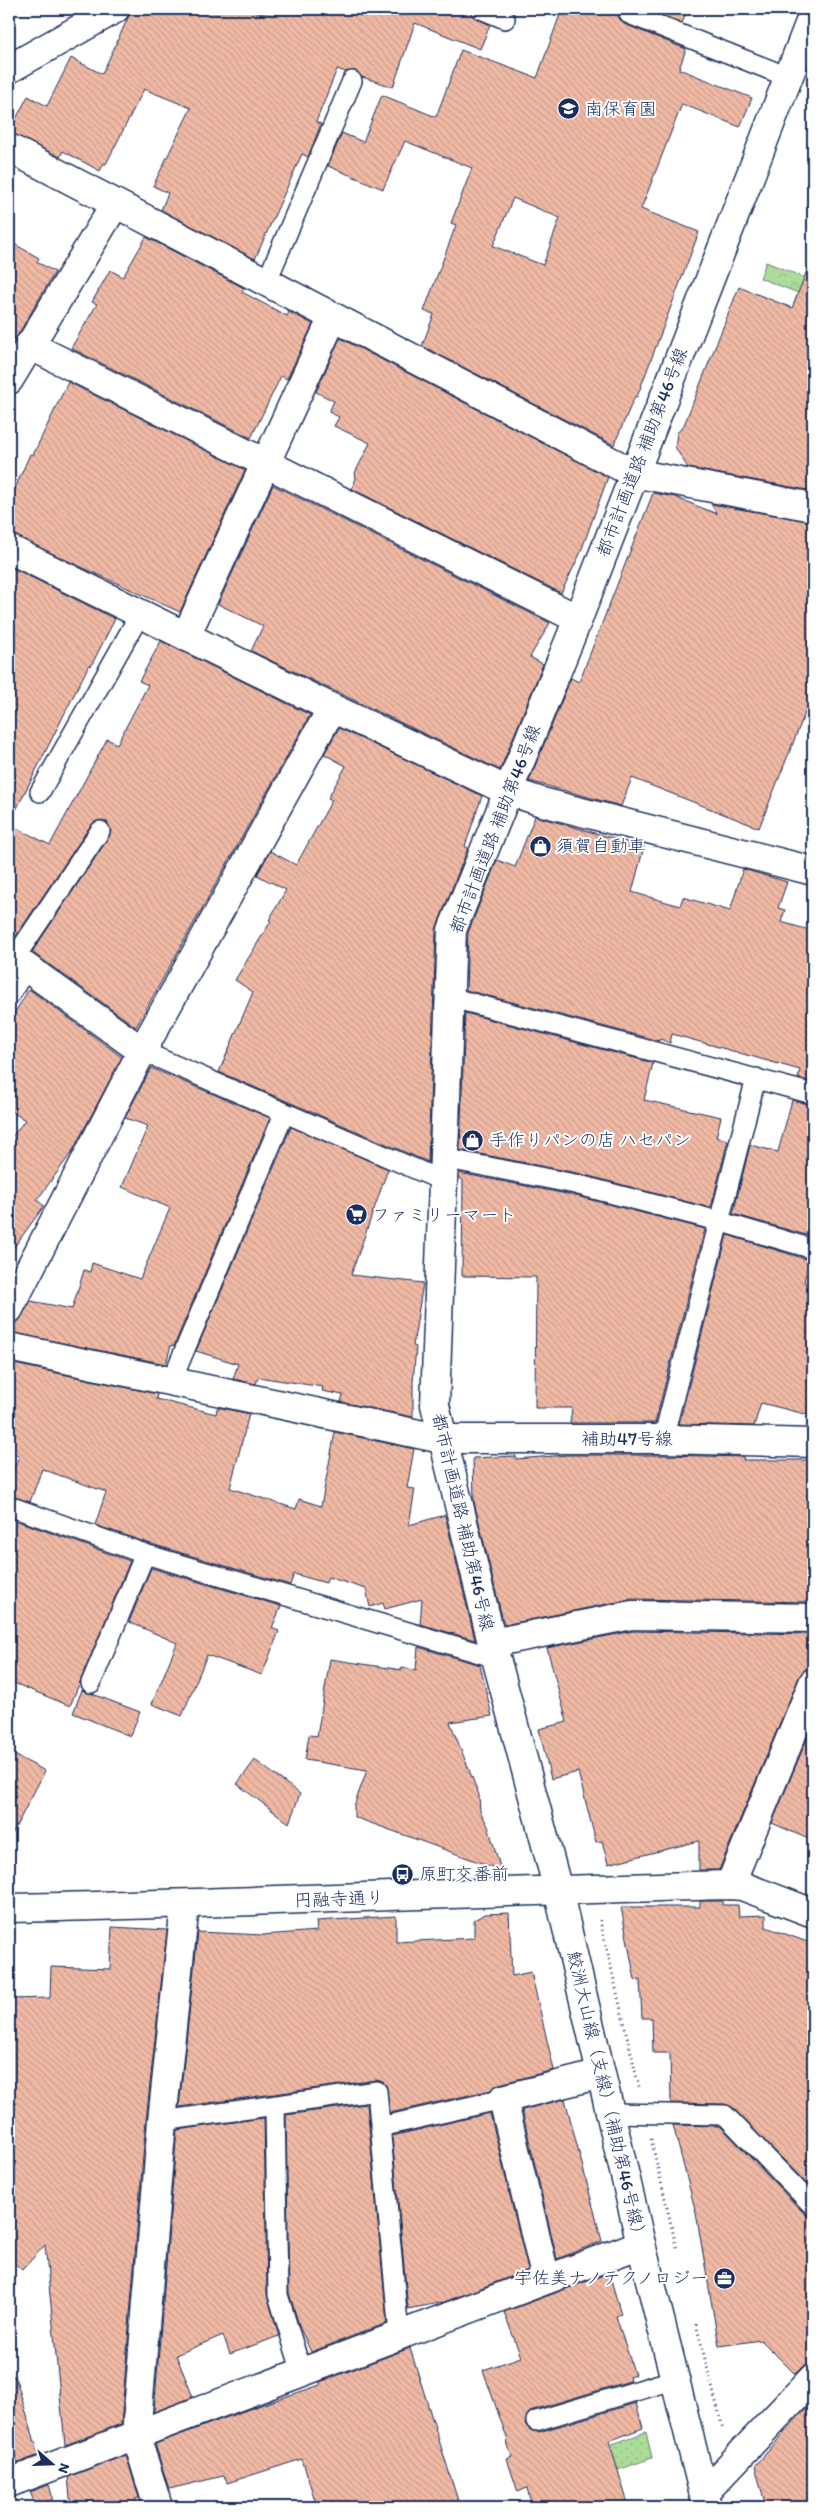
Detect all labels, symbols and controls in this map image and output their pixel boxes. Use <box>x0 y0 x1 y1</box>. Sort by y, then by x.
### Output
school or university icon: 南保育園 <box>557 97 581 121</box>
place label: 南保育園 <box>585 98 657 120</box>
street label: 都市計画道路 補助第46号線 <box>592 344 692 560</box>
street label: 都市計画道路 補助第46号線 <box>445 721 545 937</box>
shop icon: 須賀自動車 <box>528 834 552 858</box>
place label: 須賀自動車 <box>556 835 646 857</box>
shop icon: 手作りパンの店 ハセパン <box>461 1128 485 1152</box>
place label: 手作りパンの店 ハセパン <box>489 1129 691 1151</box>
supermarket icon: ファミリーマート <box>344 1203 368 1227</box>
place label: ファミリーマート <box>372 1204 516 1226</box>
street label: 都市計画道路 補助第46号線 <box>427 1411 499 1633</box>
street label: 補助47号線 <box>581 1428 673 1450</box>
bus stop icon: 原町交番前 <box>391 1862 415 1886</box>
place label: 原町交番前 <box>419 1863 509 1885</box>
street label: 円融寺通り <box>294 1886 384 1912</box>
street label: 鮫洲大山線（支線）（補助第46号線） <box>563 1949 651 2245</box>
office icon: 宇佐美ナノテクノロジー <box>712 2266 736 2290</box>
place label: 宇佐美ナノテクノロジー <box>514 2267 708 2289</box>
north arrow <box>28 2438 78 2488</box>
text: N <box>54 2461 73 2476</box>

